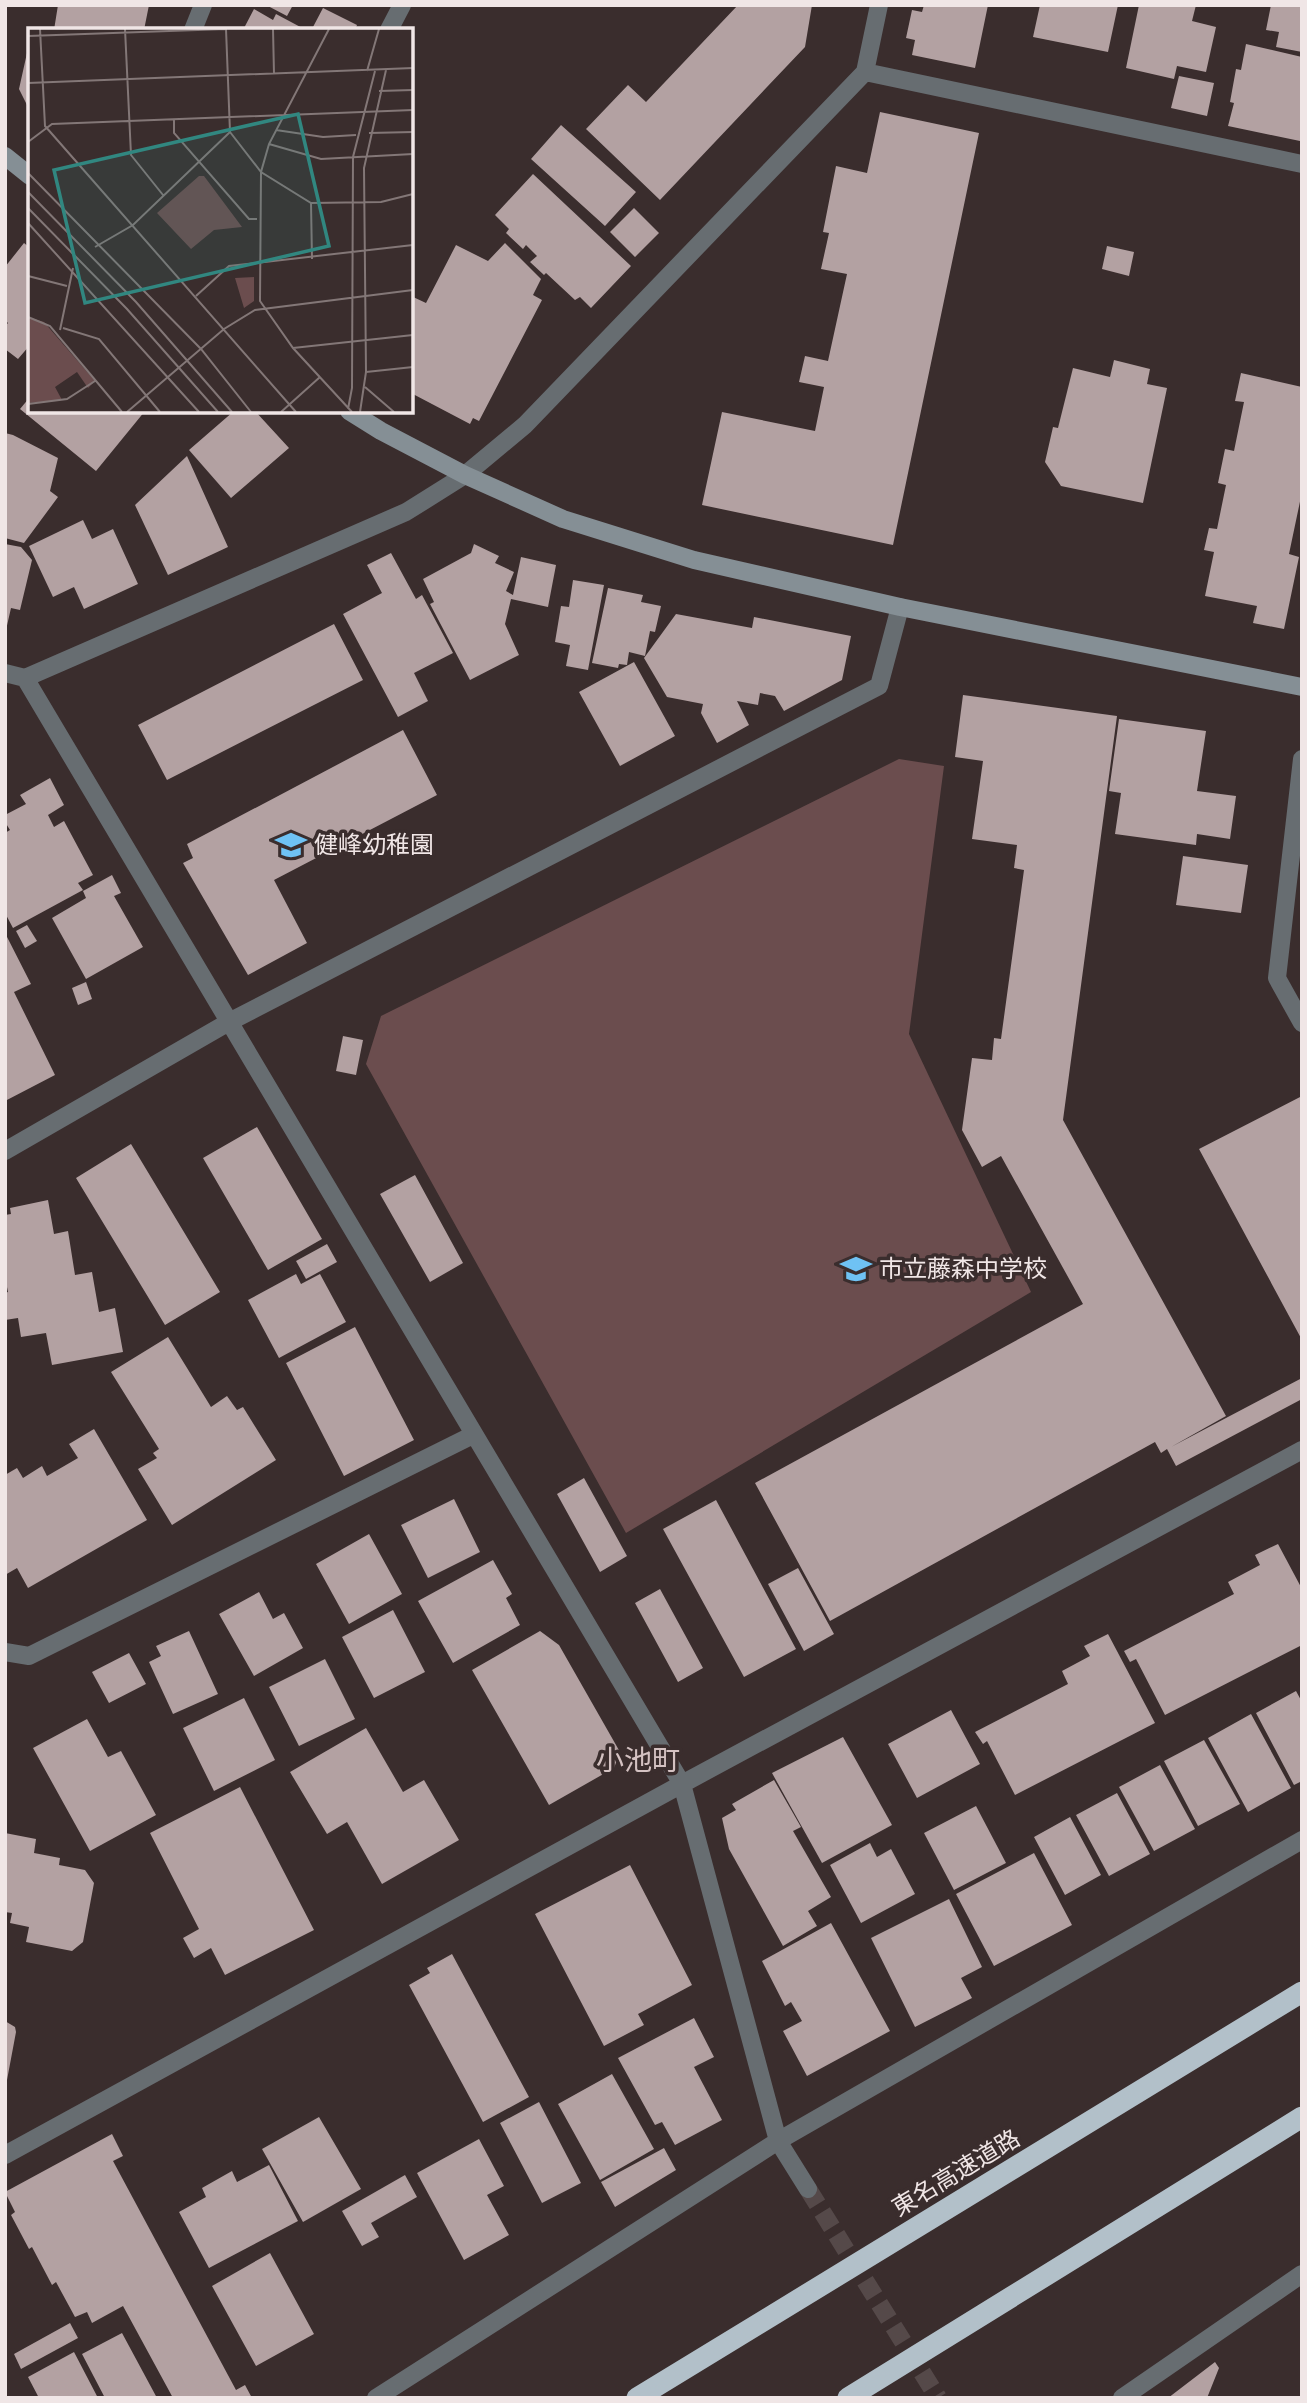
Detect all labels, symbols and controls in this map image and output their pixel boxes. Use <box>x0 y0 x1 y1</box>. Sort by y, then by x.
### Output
inset map <box>28 28 413 413</box>
school or university icon: 健峰幼稚園 <box>274 828 308 862</box>
place label: 健峰幼稚園 <box>314 831 434 859</box>
school or university icon: 市立藤森中学校 <box>839 1252 873 1286</box>
place label: 市立藤森中学校 <box>879 1255 1047 1283</box>
district label: 小池町 <box>596 1744 680 1777</box>
street label: 東名高速道路 <box>887 2124 1025 2222</box>

